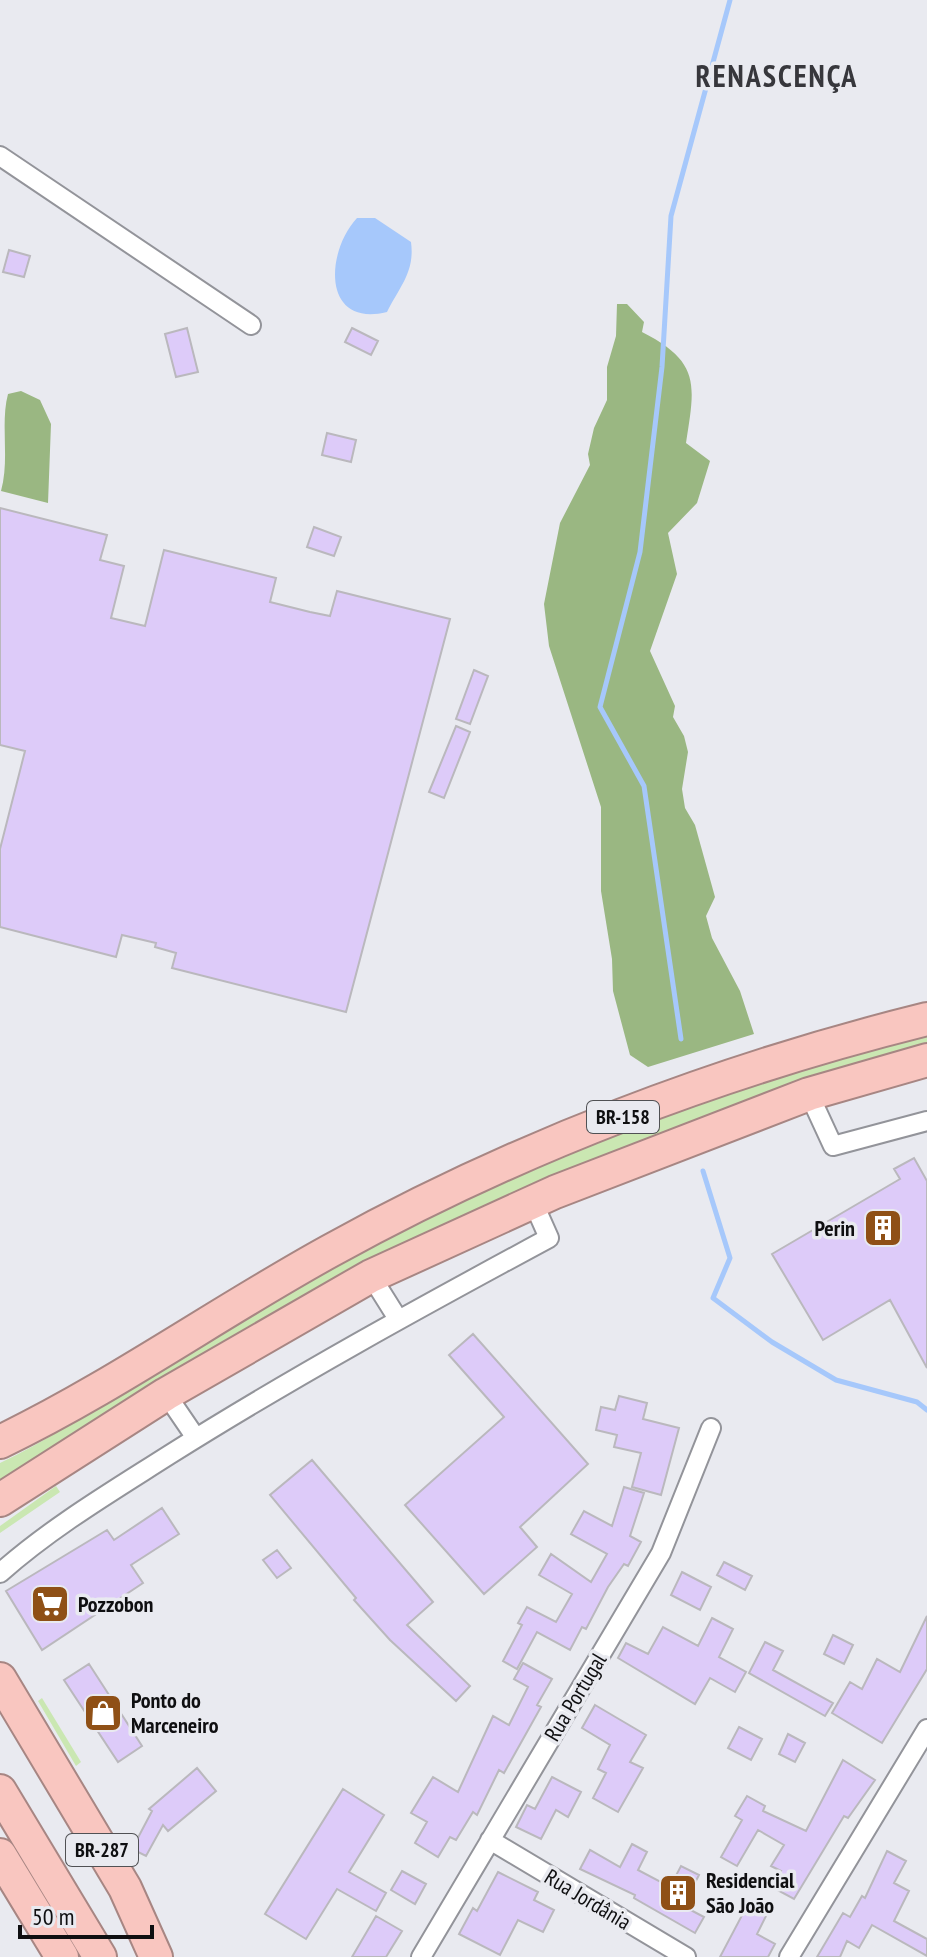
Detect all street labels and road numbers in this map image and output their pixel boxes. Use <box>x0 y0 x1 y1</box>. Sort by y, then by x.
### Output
road number: BR-158 <box>587 1101 659 1133</box>
street label: Rua Portugal <box>538 1647 613 1746</box>
road number: BR-287 <box>66 1834 138 1866</box>
street label: Rua Jordânia <box>540 1862 636 1936</box>

